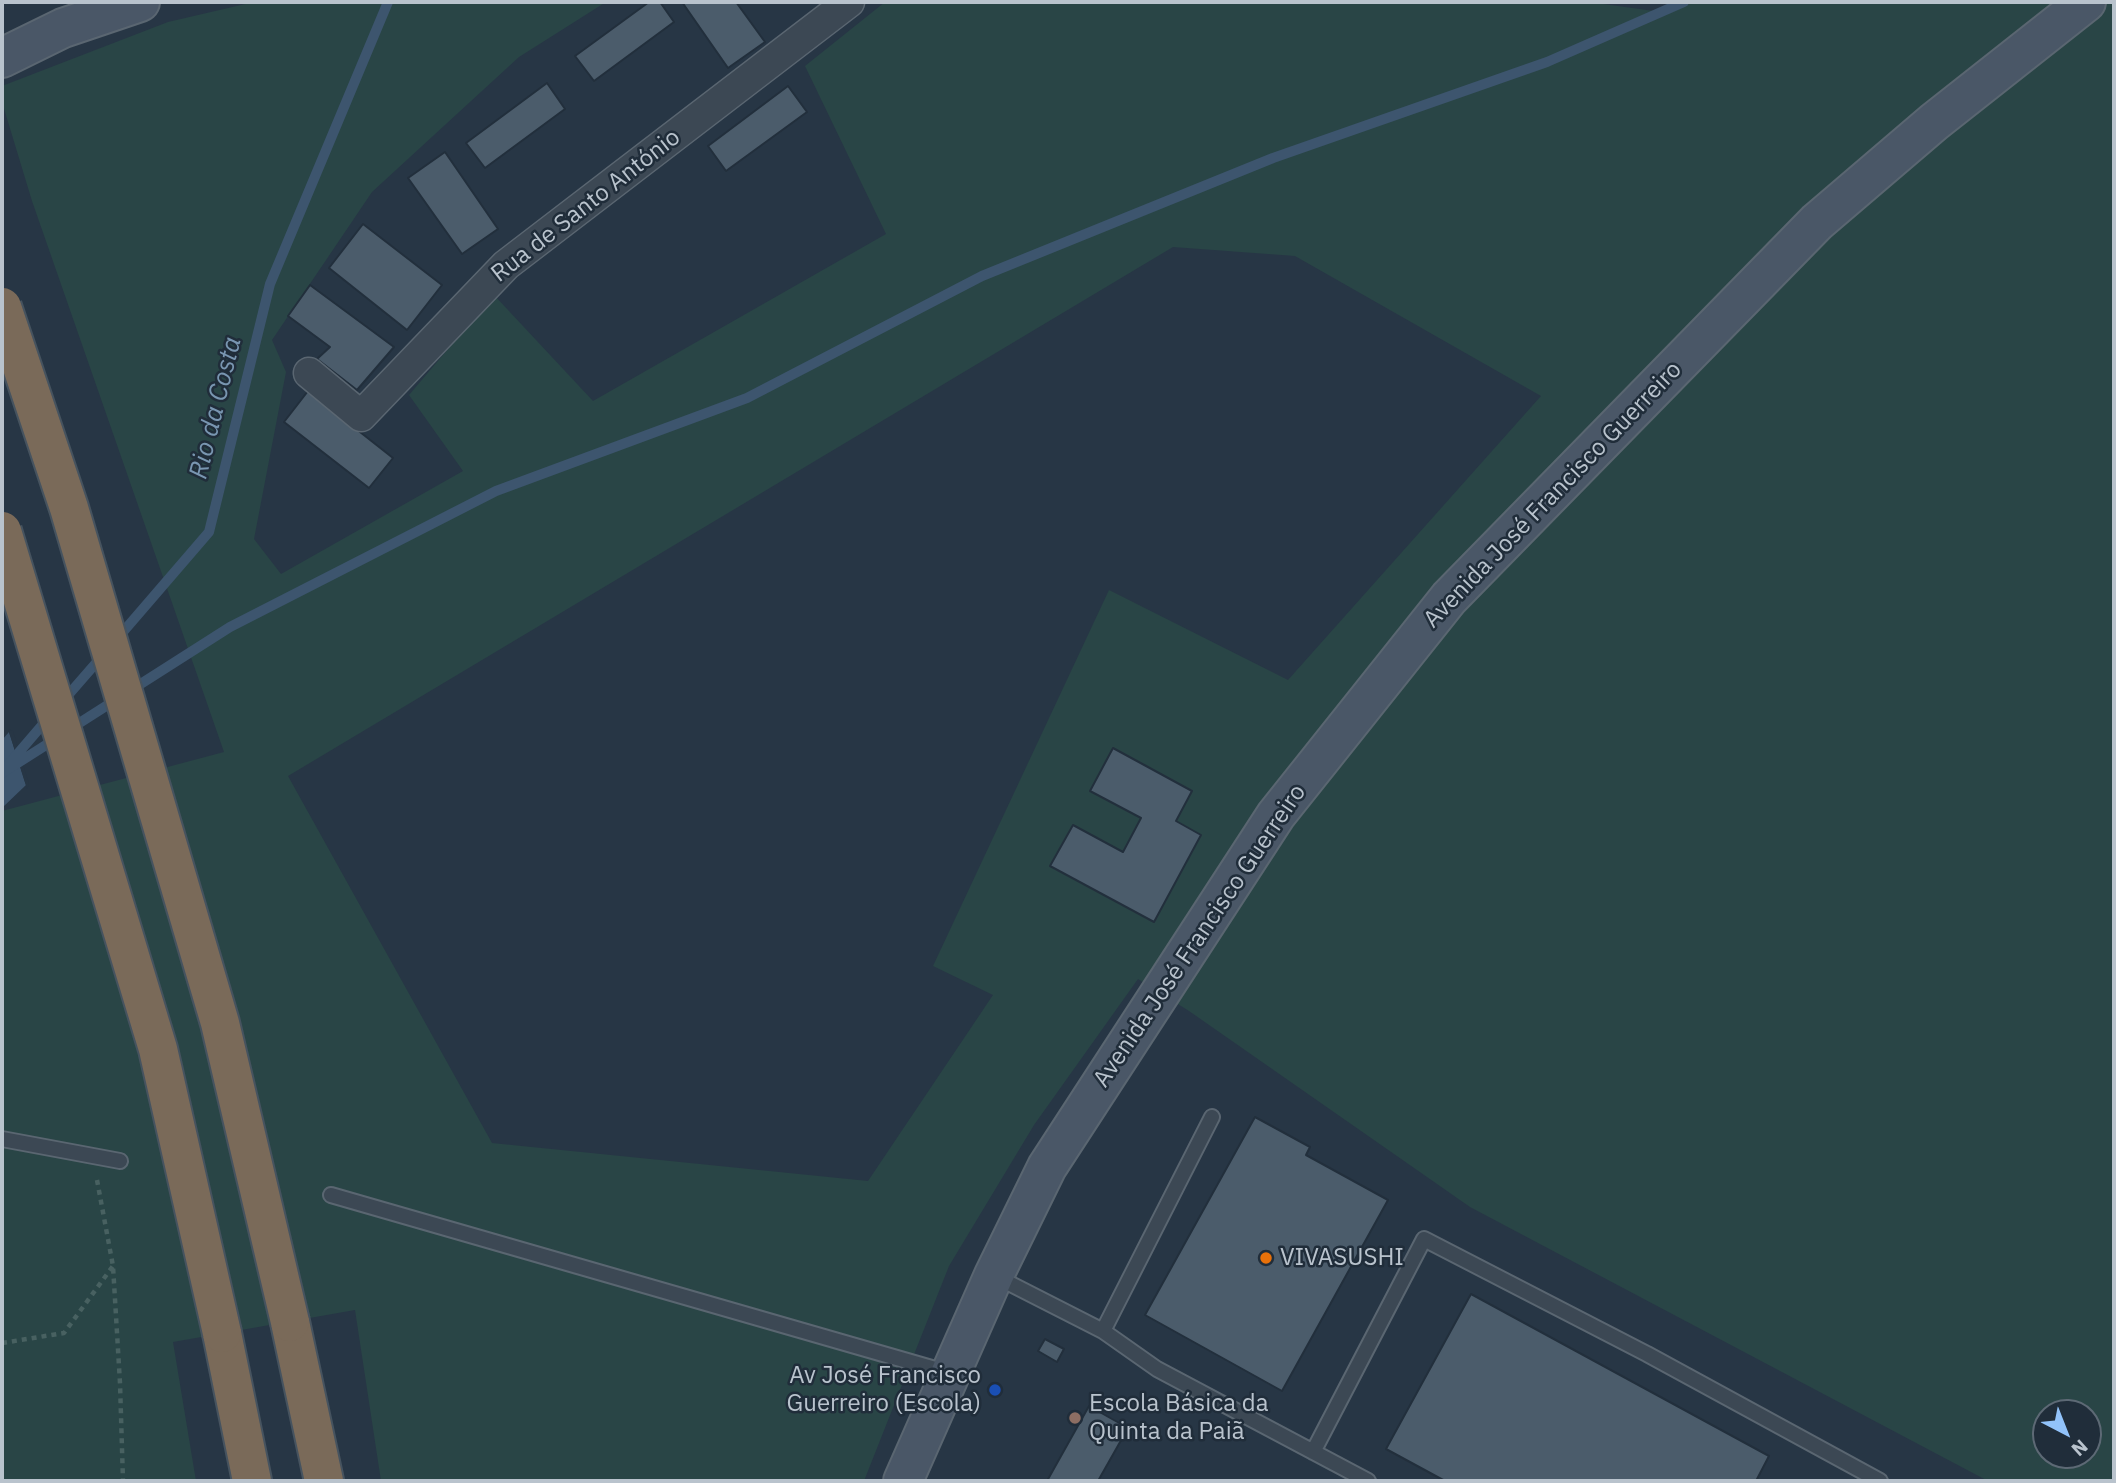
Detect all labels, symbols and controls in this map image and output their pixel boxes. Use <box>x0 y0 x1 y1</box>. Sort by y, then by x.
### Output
street label: Rua de Santo António <box>486 123 686 289</box>
water label: Rio da Costa <box>183 334 249 482</box>
street label: Avenida José Francisco Guerreiro <box>1418 356 1688 634</box>
street label: Avenida José Francisco Guerreiro <box>1088 779 1312 1093</box>
place label: VIVASUSHI <box>1280 1244 1404 1272</box>
marker: VIVASUSHI <box>1258 1250 1274 1266</box>
place label: Av José Francisco Guerreiro (Escola) <box>787 1362 981 1418</box>
marker: Av José Francisco Guerreiro (Escola) <box>987 1382 1003 1398</box>
place label: Escola Básica da Quinta da Paiã <box>1089 1390 1269 1446</box>
north arrow <box>2032 1399 2102 1469</box>
marker: Escola Básica da Quinta da Paiã <box>1067 1410 1083 1426</box>
text: N <box>2067 1435 2093 1462</box>

